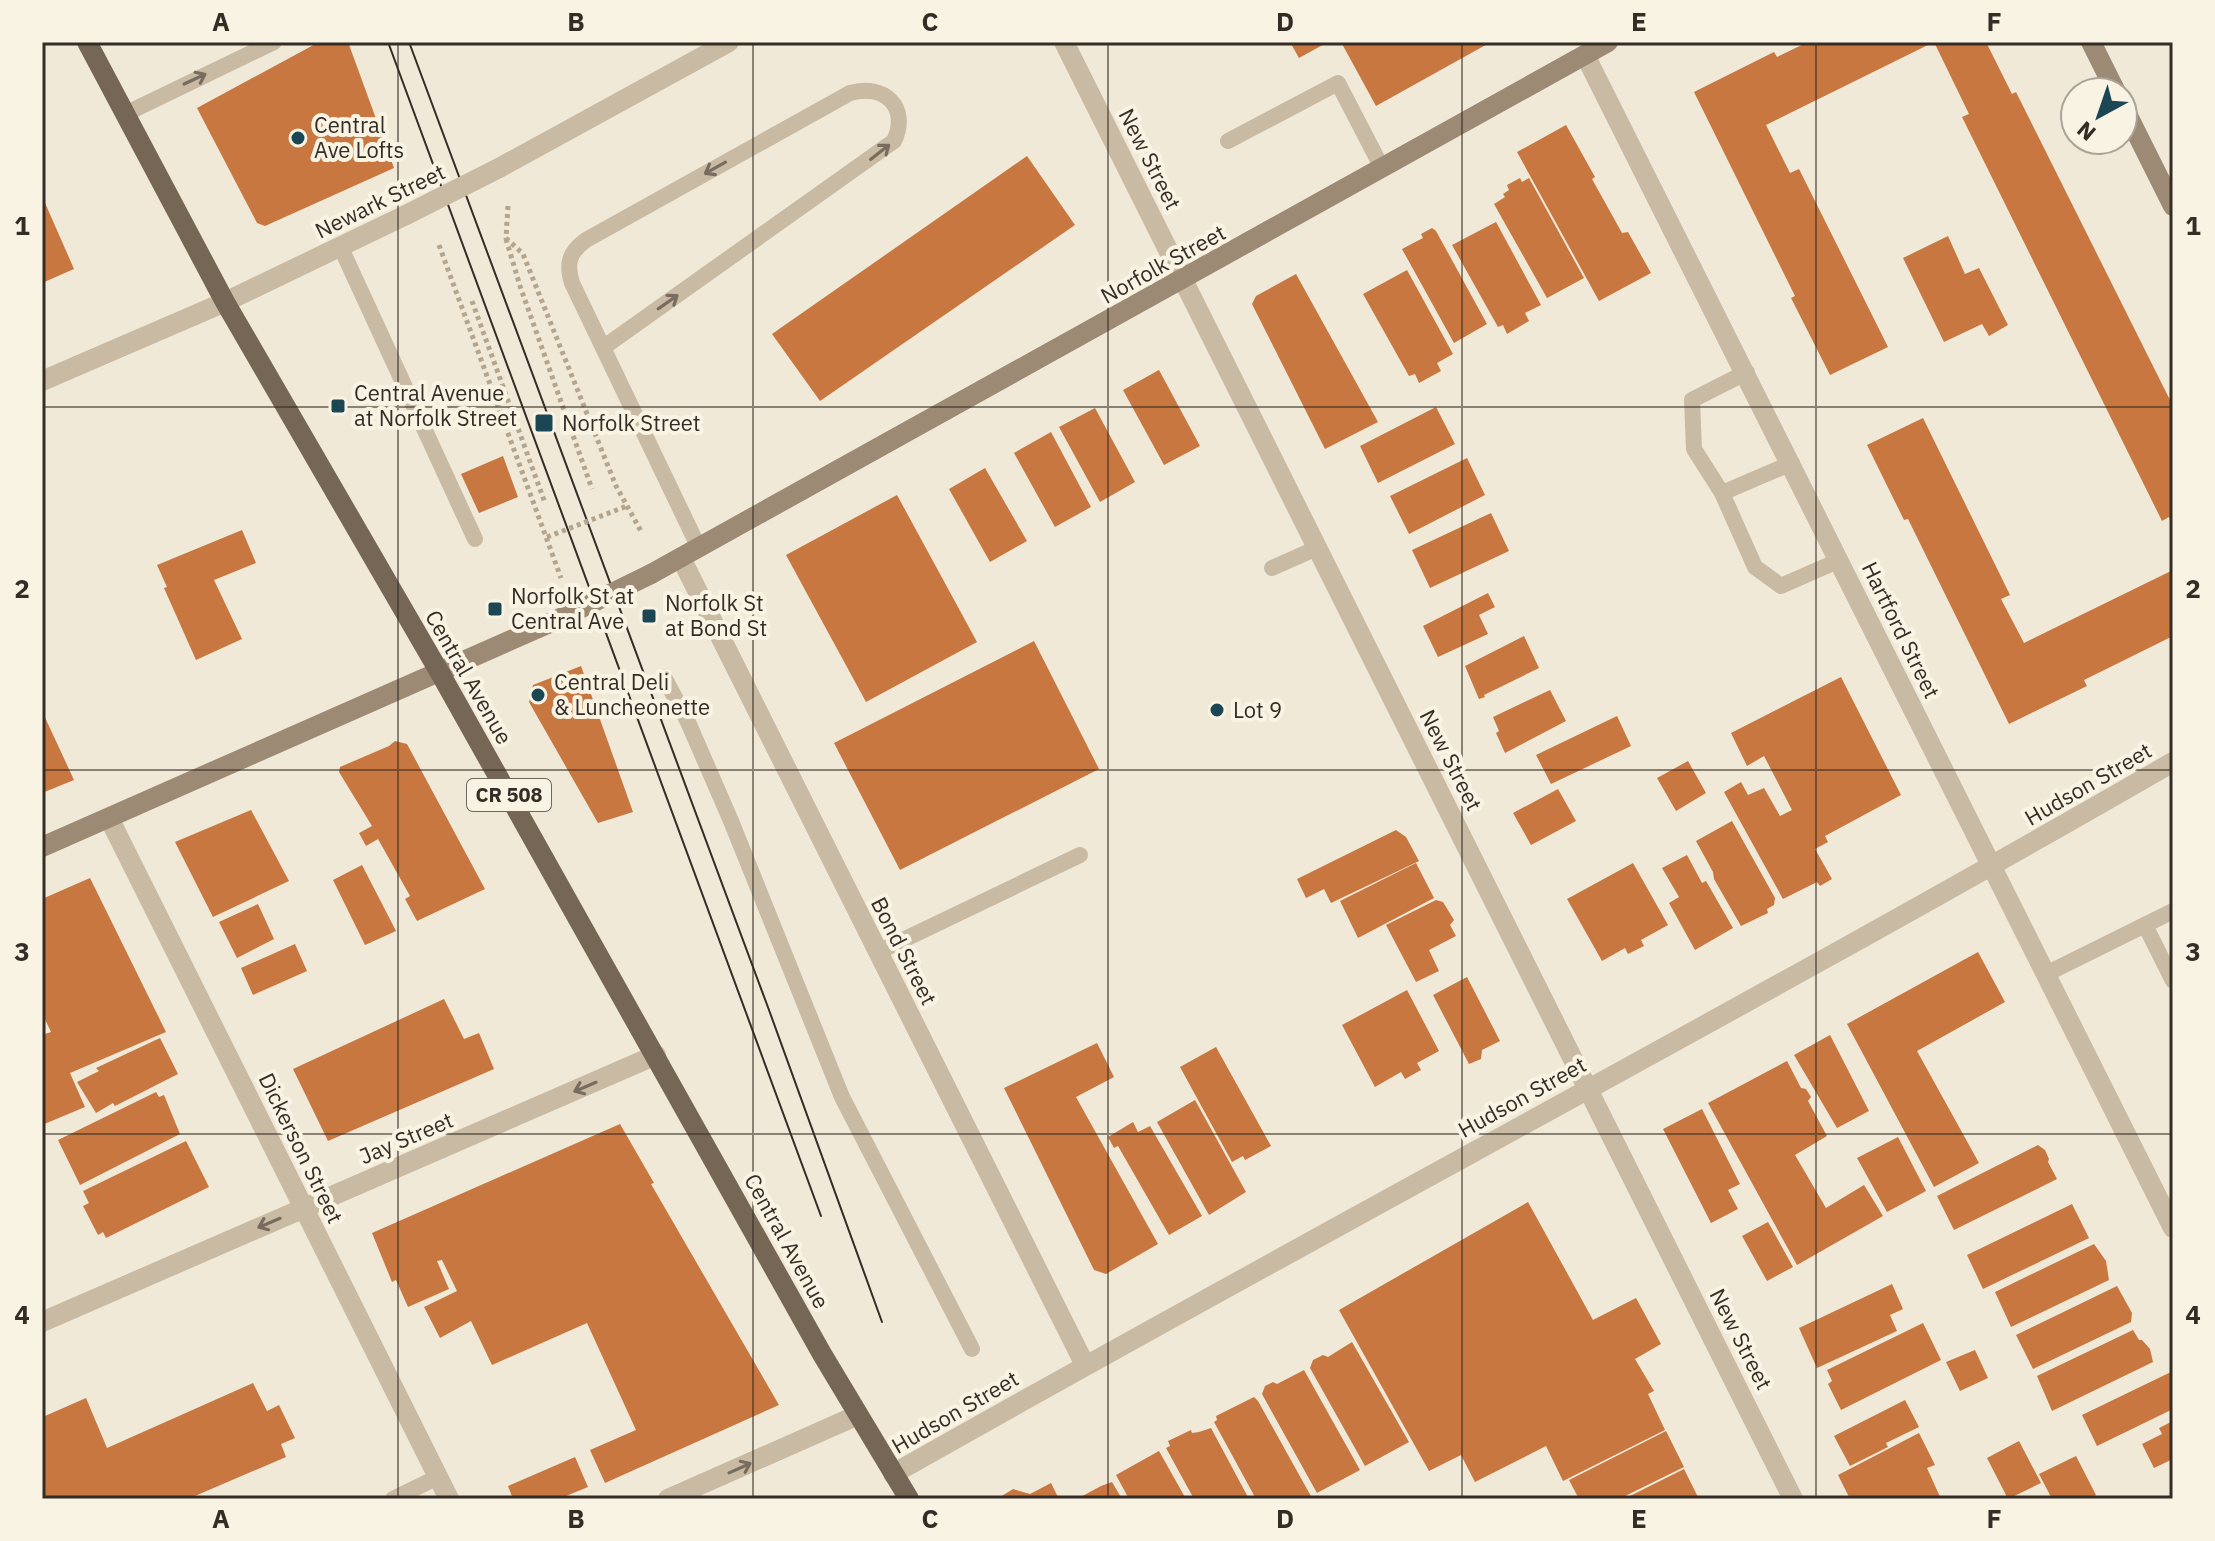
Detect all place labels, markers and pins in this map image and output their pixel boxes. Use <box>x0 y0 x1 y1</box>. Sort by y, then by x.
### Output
place label: Central Ave Lofts <box>314 110 404 164</box>
marker: Central Ave Lofts <box>289 129 307 147</box>
place label: Central Avenue at Norfolk Street <box>354 378 517 432</box>
marker: Central Avenue at Norfolk Street <box>329 397 347 415</box>
place label: Norfolk Street <box>562 408 701 437</box>
marker: Norfolk Street <box>533 412 555 434</box>
place label: Norfolk St at Central Ave <box>511 581 634 635</box>
place label: Norfolk St at Bond St <box>665 588 767 642</box>
marker: Norfolk St at Central Ave <box>486 600 504 618</box>
marker: Norfolk St at Bond St <box>640 607 658 625</box>
place label: Central Deli & Luncheonette <box>554 667 710 721</box>
marker: Central Deli & Luncheonette <box>529 686 547 704</box>
place label: Lot 9 <box>1233 695 1282 724</box>
marker: Lot 9 <box>1208 701 1226 719</box>

